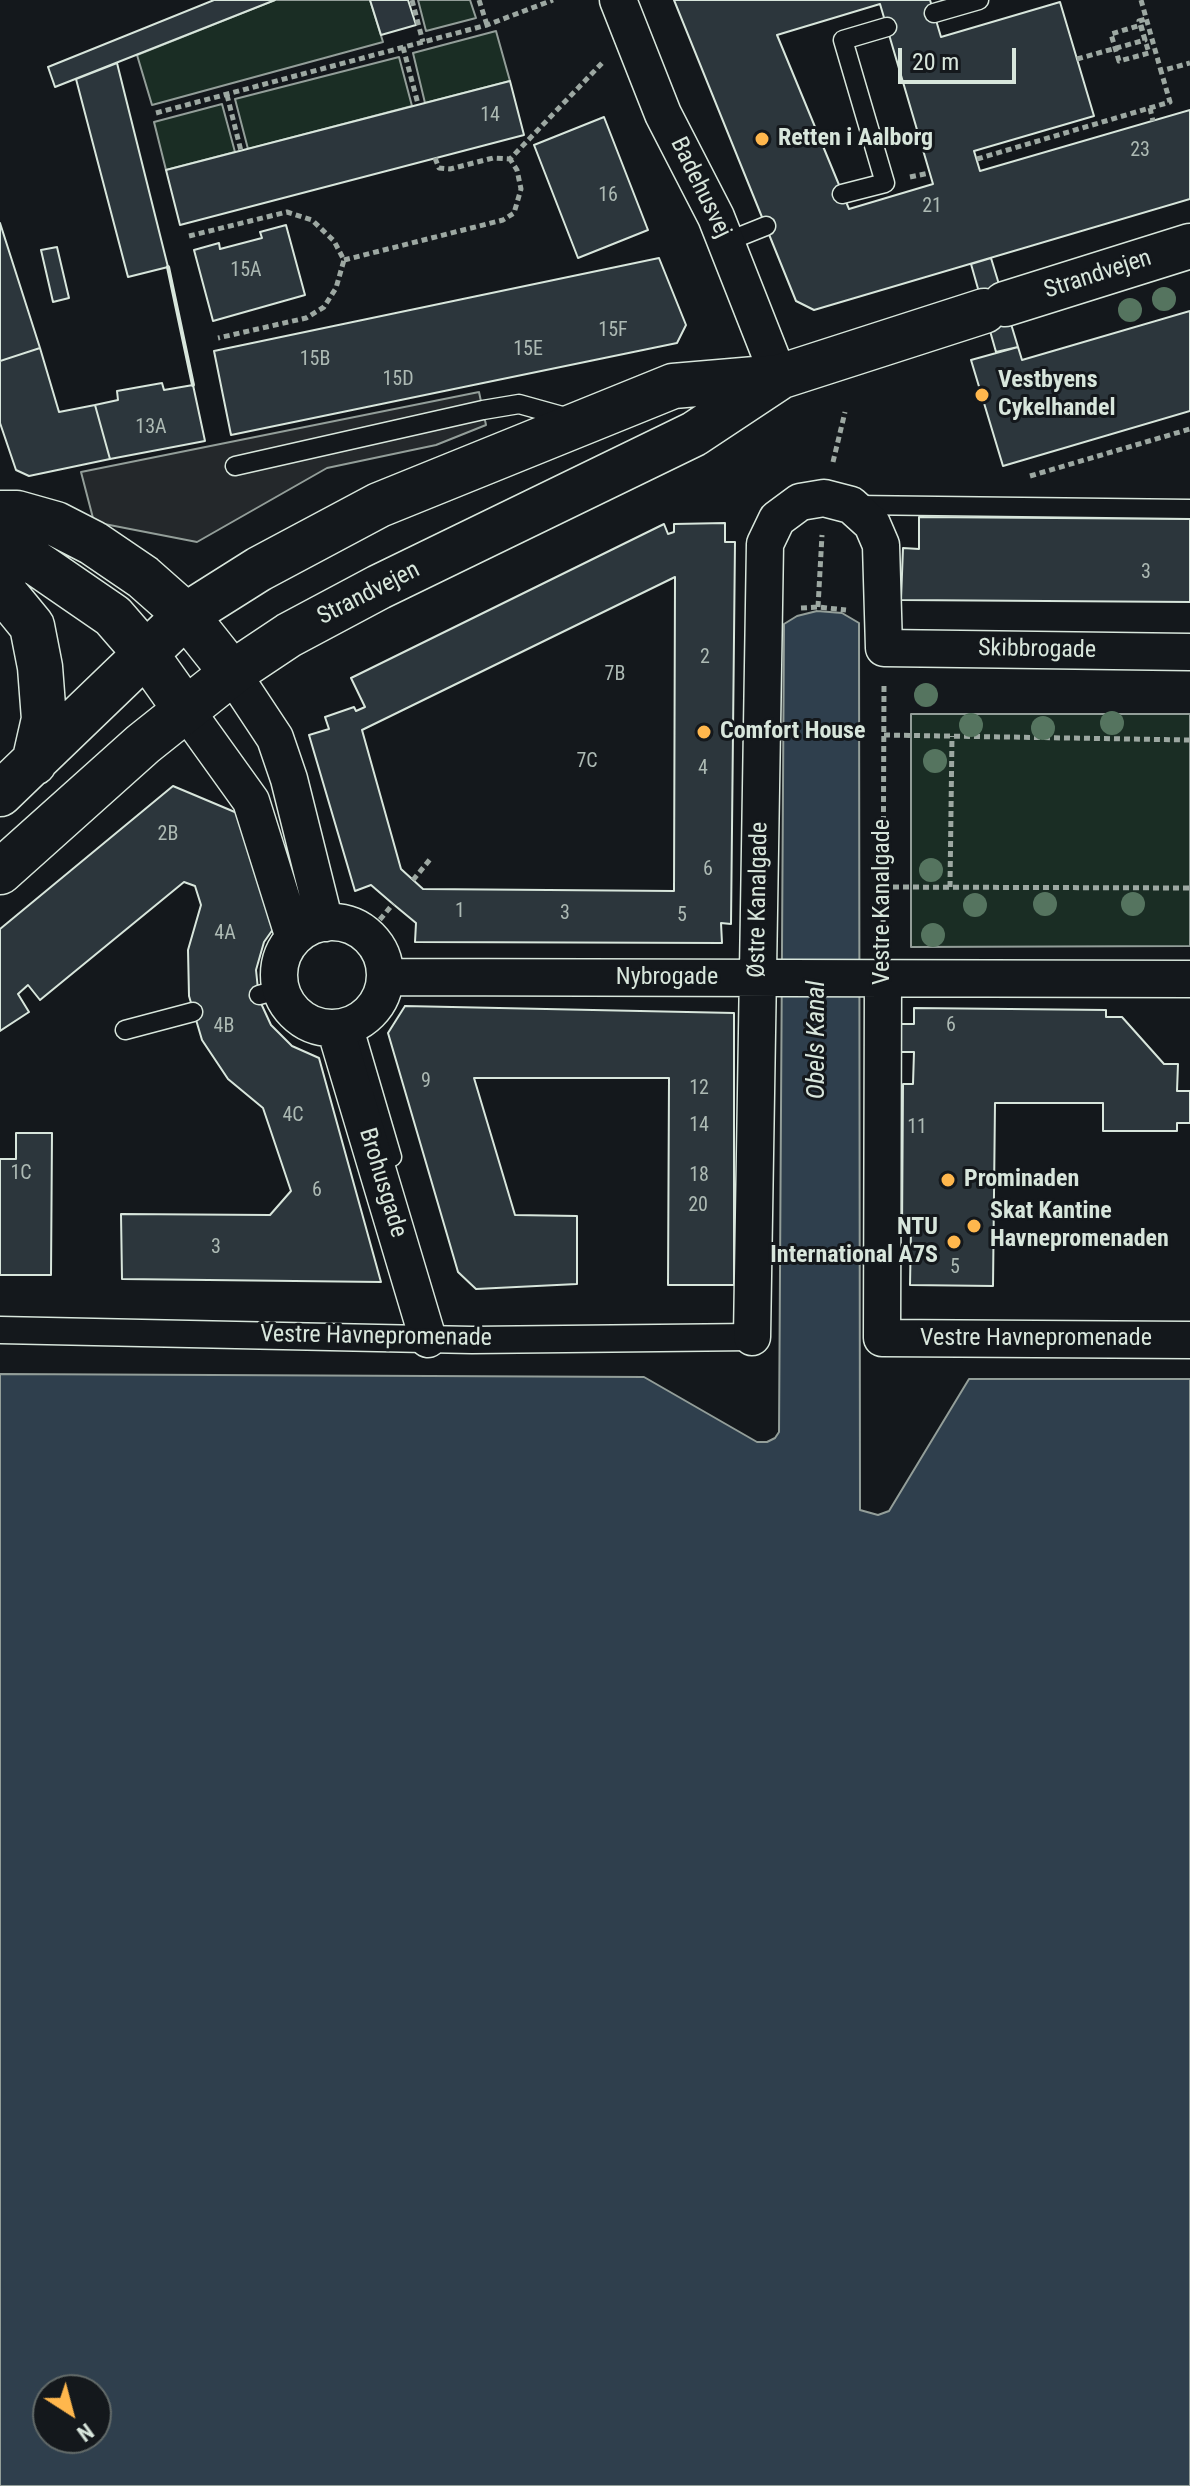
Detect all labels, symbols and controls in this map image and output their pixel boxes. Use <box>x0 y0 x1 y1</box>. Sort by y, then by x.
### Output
scale bar <box>902 32 1020 82</box>
text: 20 m <box>912 48 959 76</box>
house number: 14 <box>480 104 500 128</box>
place label: Retten i Aalborg <box>778 125 933 153</box>
marker: Retten i Aalborg <box>753 130 771 148</box>
street label: Badehusvej <box>663 133 737 243</box>
house number: 23 <box>1130 139 1150 163</box>
house number: 16 <box>598 184 618 208</box>
house number: 21 <box>922 195 942 219</box>
street label: Strandvejen <box>1041 244 1155 306</box>
house number: 15A <box>230 259 262 283</box>
house number: 15F <box>598 319 628 343</box>
house number: 15E <box>513 338 543 362</box>
house number: 15B <box>300 348 330 372</box>
place label: Vestbyens Cykelhandel <box>998 367 1115 423</box>
house number: 15D <box>382 368 414 392</box>
marker: Vestbyens Cykelhandel <box>973 386 991 404</box>
house number: 13A <box>135 416 167 440</box>
street label: Strandvejen <box>313 556 425 632</box>
house number: 3 <box>1141 561 1151 585</box>
street label: Skibbrogade <box>978 635 1096 665</box>
house number: 2 <box>700 646 710 670</box>
house number: 7B <box>605 663 625 687</box>
place label: Comfort House <box>720 718 866 746</box>
marker: Comfort House <box>695 723 713 741</box>
house number: 7C <box>576 750 598 774</box>
house number: 4 <box>698 757 708 781</box>
street label: Vestre Kanalgade <box>869 819 897 985</box>
street label: Østre Kanalgade <box>743 822 775 978</box>
house number: 2B <box>158 823 178 847</box>
house number: 6 <box>703 858 713 882</box>
house number: 1 <box>455 900 465 924</box>
house number: 3 <box>560 902 570 926</box>
house number: 5 <box>677 904 687 928</box>
house number: 4A <box>214 922 236 946</box>
street label: Nybrogade <box>616 964 718 992</box>
water label: Obels Kanal <box>801 981 833 1099</box>
house number: 6 <box>946 1014 956 1038</box>
house number: 4B <box>214 1015 234 1039</box>
house number: 9 <box>421 1070 431 1094</box>
house number: 12 <box>689 1077 709 1101</box>
house number: 4C <box>282 1104 304 1128</box>
house number: 14 <box>689 1114 709 1138</box>
house number: 11 <box>907 1116 927 1140</box>
street label: Brohusgade <box>352 1125 412 1241</box>
house number: 1C <box>10 1162 32 1186</box>
house number: 18 <box>689 1164 709 1188</box>
place label: Prominaden <box>964 1166 1079 1194</box>
marker: Prominaden <box>939 1171 957 1189</box>
house number: 6 <box>312 1179 322 1203</box>
house number: 20 <box>688 1194 708 1218</box>
place label: Skat Kantine Havnepromenaden <box>990 1198 1169 1254</box>
place label: NTU International A7S <box>770 1214 938 1270</box>
marker: Skat Kantine Havnepromenaden <box>965 1217 983 1235</box>
marker: NTU International A7S <box>945 1233 963 1251</box>
house number: 3 <box>211 1236 221 1260</box>
house number: 5 <box>950 1256 960 1280</box>
street label: Vestre Havnepromenade <box>260 1321 492 1353</box>
street label: Vestre Havnepromenade <box>920 1325 1152 1353</box>
north arrow <box>32 2374 112 2454</box>
text: N <box>72 2418 98 2446</box>

